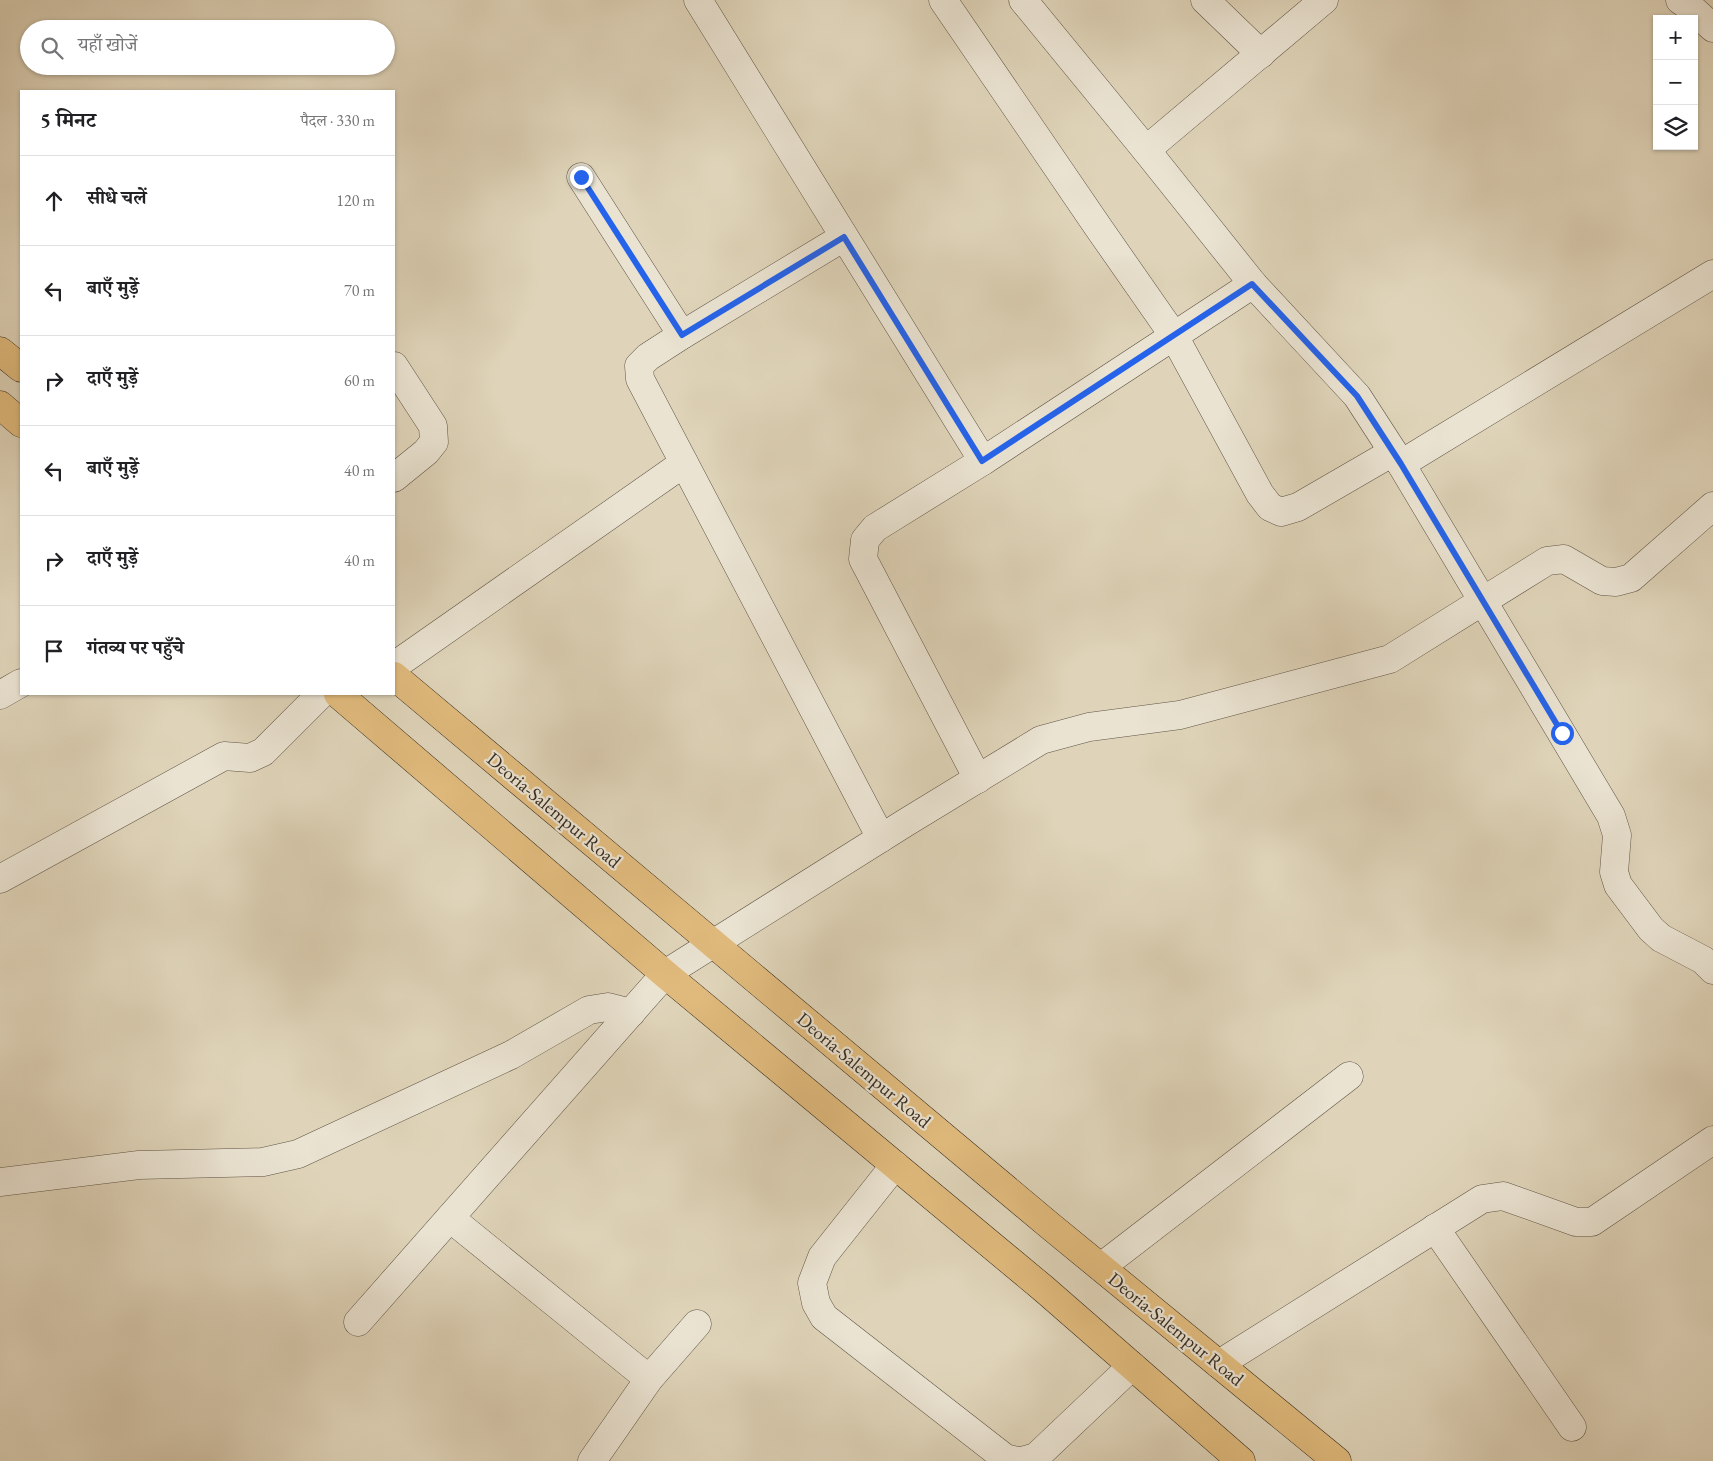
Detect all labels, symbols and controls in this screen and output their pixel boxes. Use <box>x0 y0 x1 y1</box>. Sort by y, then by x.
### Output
map controls <box>1653 15 1698 150</box>
button: + <box>1653 15 1698 60</box>
search box <box>20 20 395 75</box>
text: यहाँ खोजें <box>78 32 137 57</box>
icon: search <box>38 34 66 62</box>
button: − <box>1653 60 1698 105</box>
button: layers <box>1653 105 1698 150</box>
text: 5 मिनट <box>40 106 96 133</box>
text: पैदल · 330 m <box>301 110 375 131</box>
route end <box>570 166 593 189</box>
text: सीधे चलें <box>87 185 147 210</box>
icon: ahead <box>40 187 68 215</box>
text: 120 m <box>336 190 375 211</box>
text: बाएँ मुड़ें <box>87 275 139 300</box>
icon: left <box>40 277 68 305</box>
text: 70 m <box>344 280 375 301</box>
text: दाएँ मुड़ें <box>87 365 138 390</box>
icon: right <box>40 367 68 395</box>
text: 60 m <box>344 370 375 391</box>
text: बाएँ मुड़ें <box>87 455 139 480</box>
icon: left <box>40 457 68 485</box>
text: 40 m <box>344 460 375 481</box>
text: दाएँ मुड़ें <box>87 545 138 570</box>
icon: right <box>40 547 68 575</box>
text: 40 m <box>344 550 375 571</box>
text: गंतव्य पर पहुँचे <box>87 635 184 660</box>
icon: arrive <box>40 637 68 665</box>
route start <box>1551 722 1574 745</box>
street label: Deoria-Salempur Road <box>482 747 627 874</box>
street label: Deoria-Salempur Road <box>792 1007 937 1134</box>
street label: Deoria-Salempur Road <box>1103 1267 1249 1392</box>

